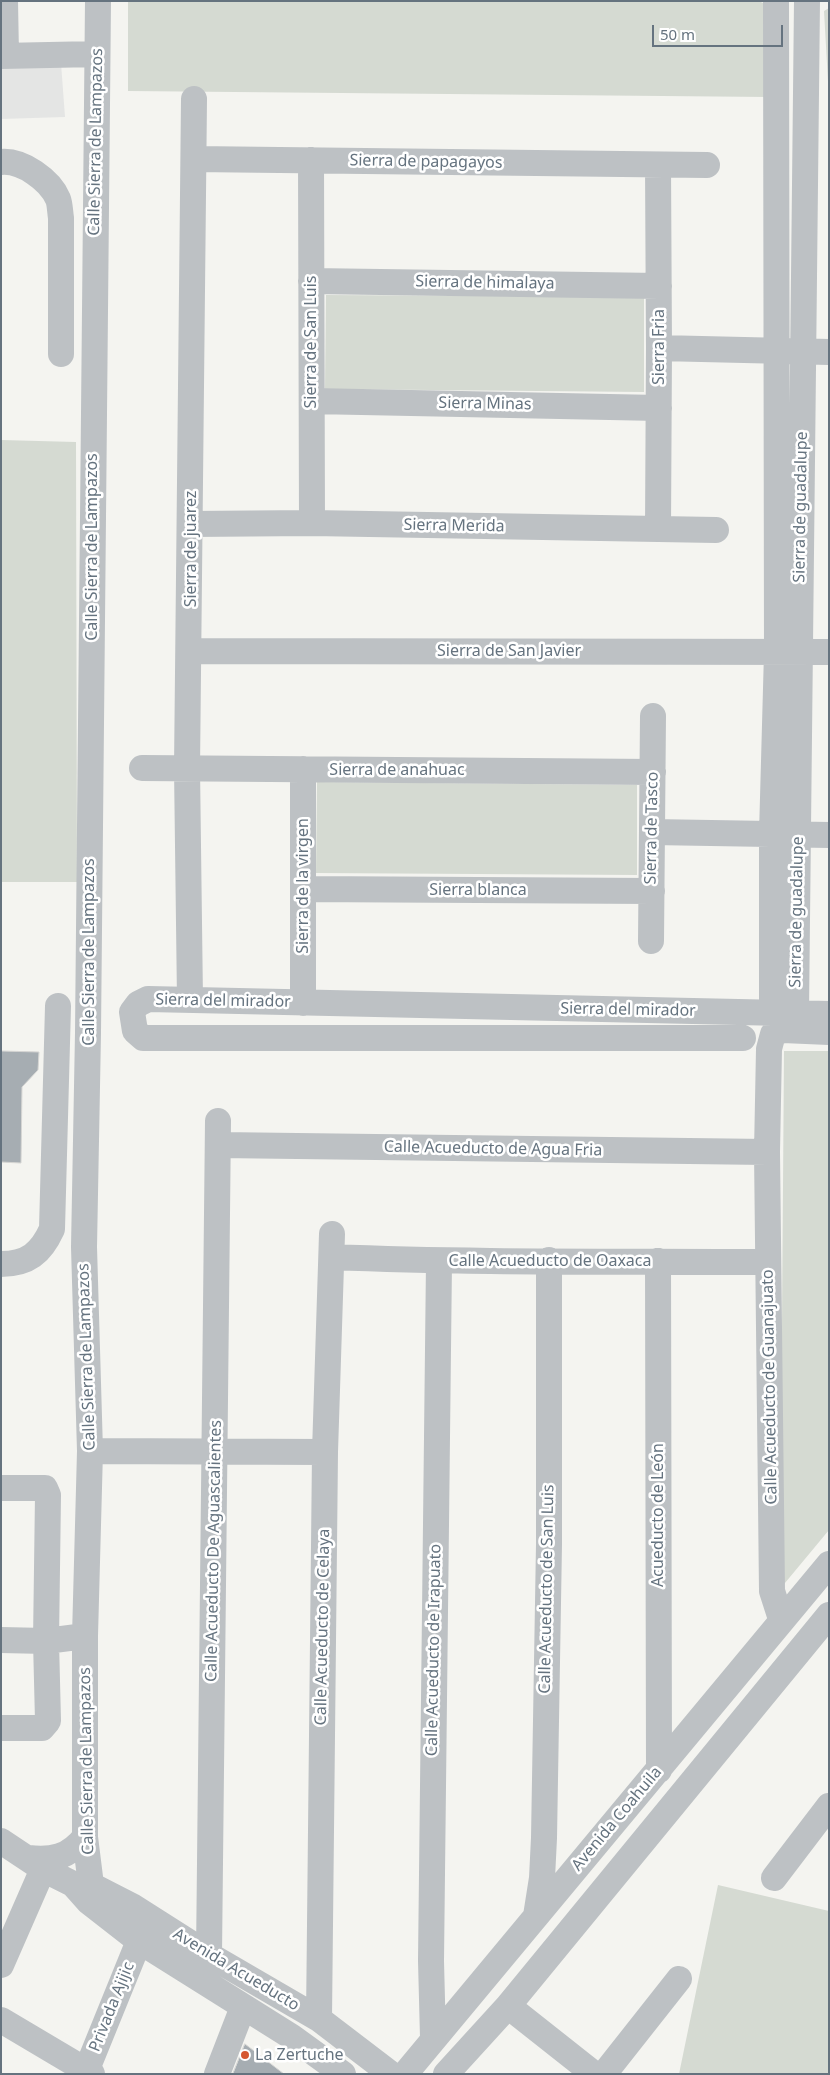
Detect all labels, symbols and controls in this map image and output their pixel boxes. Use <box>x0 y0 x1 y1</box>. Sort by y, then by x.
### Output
scale bar <box>655 15 786 47</box>
text: 50 m <box>660 24 695 44</box>
street label: Calle Sierra de Lampazos <box>85 48 107 236</box>
street label: Sierra de papagayos <box>349 151 503 173</box>
street label: Sierra de himalaya <box>415 272 555 294</box>
street label: Sierra de San Luis <box>301 276 321 408</box>
street label: Sierra Fria <box>649 309 669 385</box>
street label: Sierra Minas <box>438 394 532 414</box>
street label: Sierra de guadalupe <box>790 431 812 583</box>
street label: Calle Sierra de Lampazos <box>82 453 102 641</box>
street label: Sierra de juarez <box>181 491 201 607</box>
street label: Sierra Merida <box>403 516 505 536</box>
street label: Sierra de San Javier <box>437 641 581 661</box>
street label: Sierra de anahuac <box>329 760 465 780</box>
street label: Sierra de Tasco <box>641 772 663 884</box>
street label: Sierra de la virgen <box>293 818 313 954</box>
street label: Sierra de guadalupe <box>786 836 808 988</box>
street label: Calle Sierra de Lampazos <box>79 858 99 1046</box>
street label: Sierra blanca <box>429 880 527 900</box>
street label: Sierra del mirador <box>155 990 291 1012</box>
street label: Sierra del mirador <box>560 999 696 1021</box>
street label: Calle Acueducto de Agua Fria <box>384 1137 602 1161</box>
street label: Calle Acueducto de Oaxaca <box>449 1251 651 1271</box>
street label: Calle Sierra de Lampazos <box>74 1263 100 1451</box>
street label: Calle Acueducto de Guanajuato <box>758 1269 782 1505</box>
street label: Calle Acueducto De Aguascalientes <box>202 1420 226 1682</box>
street label: Acueducto de León <box>648 1443 668 1587</box>
street label: Calle Acueducto de San Luis <box>536 1484 558 1694</box>
street label: Calle Acueducto de Celaya <box>312 1528 334 1726</box>
street label: Calle Acueducto de Irapuato <box>423 1544 445 1756</box>
street label: Calle Sierra de Lampazos <box>76 1667 98 1855</box>
street label: Avenida Coahuila <box>568 1763 666 1875</box>
street label: Avenida Acueducto <box>169 1925 303 2015</box>
street label: Privada Ajijic <box>85 1959 139 2055</box>
place label: La Zertuche <box>255 2045 344 2065</box>
marker: La Zertuche <box>239 2049 251 2061</box>

